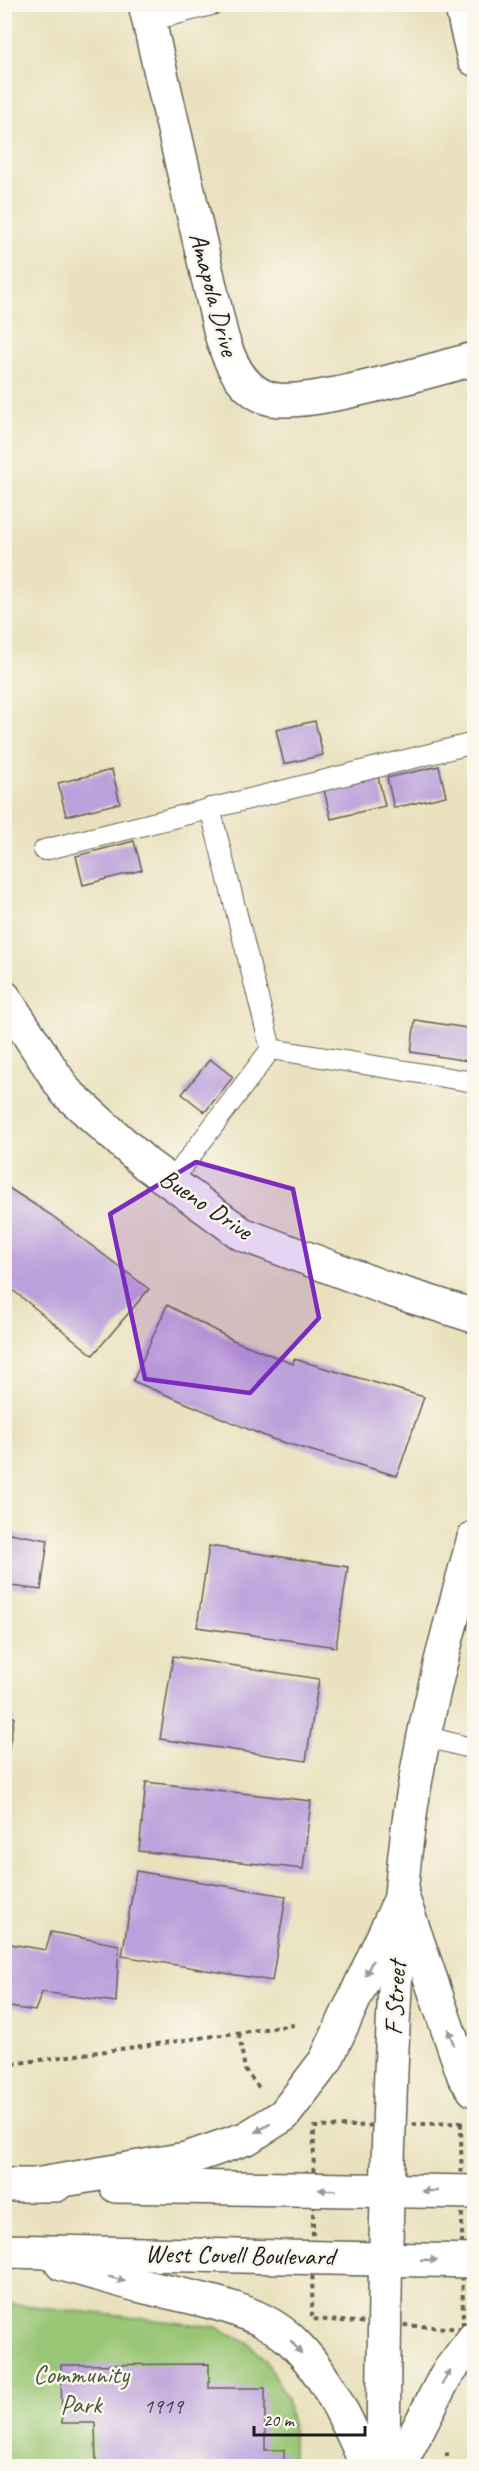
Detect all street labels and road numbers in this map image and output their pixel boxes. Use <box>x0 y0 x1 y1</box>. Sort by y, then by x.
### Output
street label: Amapola Drive <box>182 229 247 361</box>
street label: Bueno Drive <box>153 1161 260 1248</box>
street label: F Street <box>377 1957 414 2036</box>
street label: West Covell Boulevard <box>145 2237 339 2273</box>

